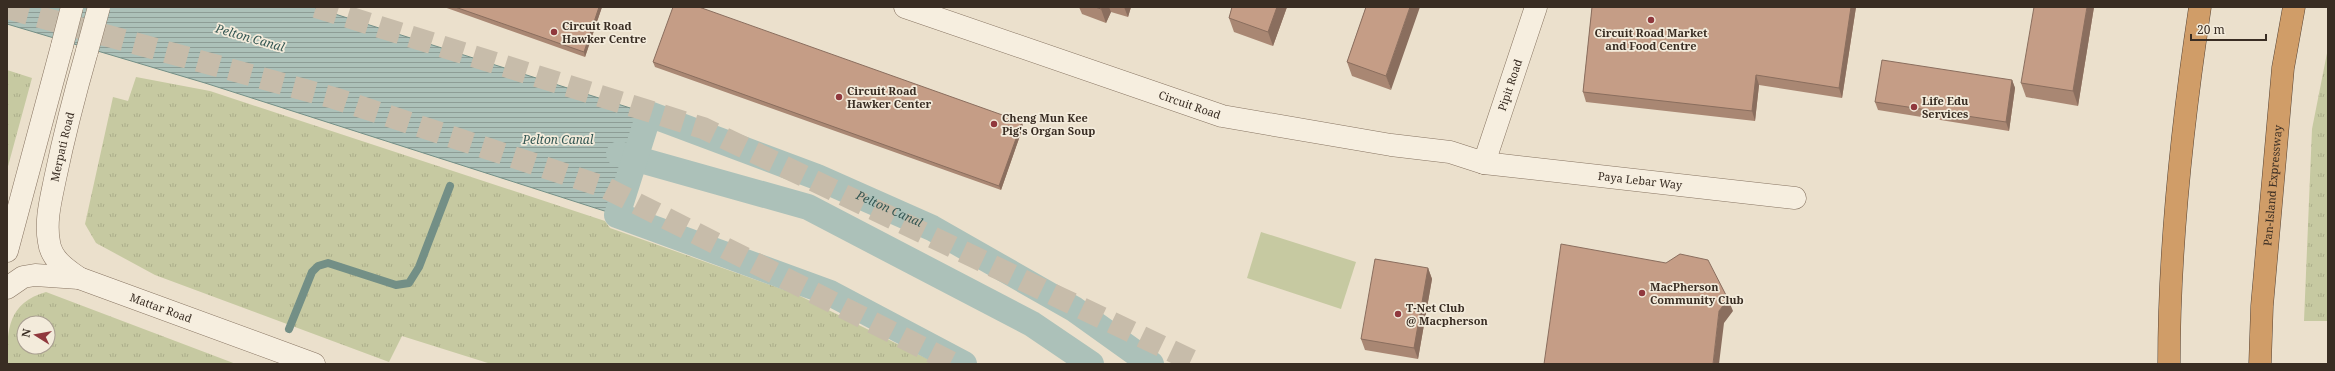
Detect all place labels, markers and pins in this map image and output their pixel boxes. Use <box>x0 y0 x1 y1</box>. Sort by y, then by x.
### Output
marker: Circuit Road Market and Food Centre <box>1646 15 1656 25</box>
place label: Circuit Road Hawker Centre <box>562 18 646 46</box>
place label: Circuit Road Market and Food Centre <box>1595 25 1708 53</box>
marker: Circuit Road Hawker Centre <box>549 27 559 37</box>
place label: Circuit Road Hawker Center <box>847 83 931 111</box>
marker: Circuit Road Hawker Center <box>834 92 844 102</box>
place label: Life Edu Services <box>1922 93 1969 121</box>
marker: Life Edu Services <box>1909 102 1919 112</box>
place label: Cheng Mun Kee Pig's Organ Soup <box>1002 110 1095 138</box>
marker: Cheng Mun Kee Pig's Organ Soup <box>989 119 999 129</box>
place label: MacPherson Community Club <box>1650 279 1744 307</box>
marker: MacPherson Community Club <box>1637 288 1647 298</box>
place label: T-Net Club @ Macpherson <box>1406 300 1488 328</box>
marker: T-Net Club @ Macpherson <box>1393 309 1403 319</box>

